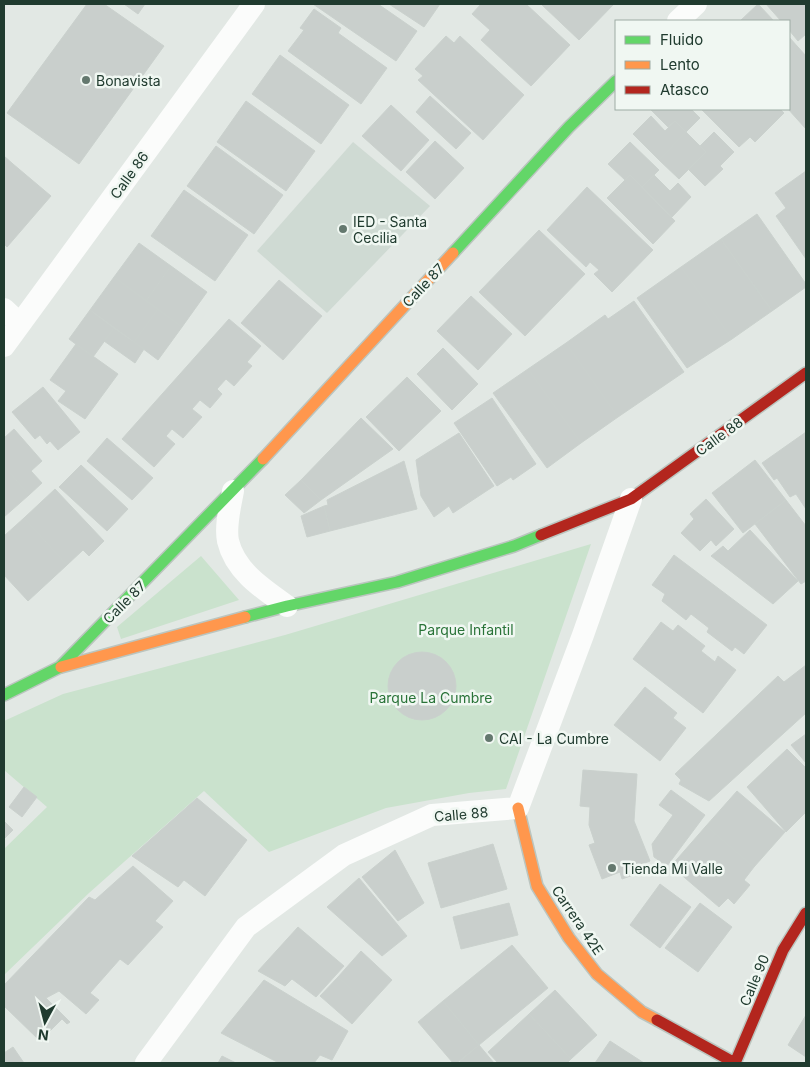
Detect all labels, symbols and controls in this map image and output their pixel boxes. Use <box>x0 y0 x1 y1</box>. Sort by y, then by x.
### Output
legend <box>615 20 790 110</box>
text: Fluido <box>660 30 703 49</box>
text: Lento <box>660 55 700 74</box>
place label: Bonavista <box>96 72 161 89</box>
marker: Bonavista <box>80 74 92 86</box>
text: Atasco <box>660 80 709 99</box>
street label: Calle 86 <box>106 148 152 202</box>
place label: IED - Santa Cecilia <box>353 213 427 246</box>
marker: IED - Santa Cecilia <box>337 223 349 235</box>
street label: Calle 87 <box>399 260 448 310</box>
street label: Calle 88 <box>692 413 746 459</box>
street label: Calle 87 <box>99 577 149 627</box>
park label: Parque Infantil <box>418 621 514 638</box>
park label: Parque La Cumbre <box>369 689 493 706</box>
place label: CAI - La Cumbre <box>499 730 609 747</box>
marker: CAI - La Cumbre <box>483 732 495 744</box>
street label: Calle 88 <box>433 803 489 825</box>
place label: Tienda Mi Valle <box>622 860 723 877</box>
marker: Tienda Mi Valle <box>606 862 618 874</box>
street label: Carrera 42E <box>549 882 607 958</box>
street label: Calle 90 <box>736 952 772 1008</box>
north arrow <box>20 997 70 1047</box>
text: N <box>37 1026 50 1044</box>

